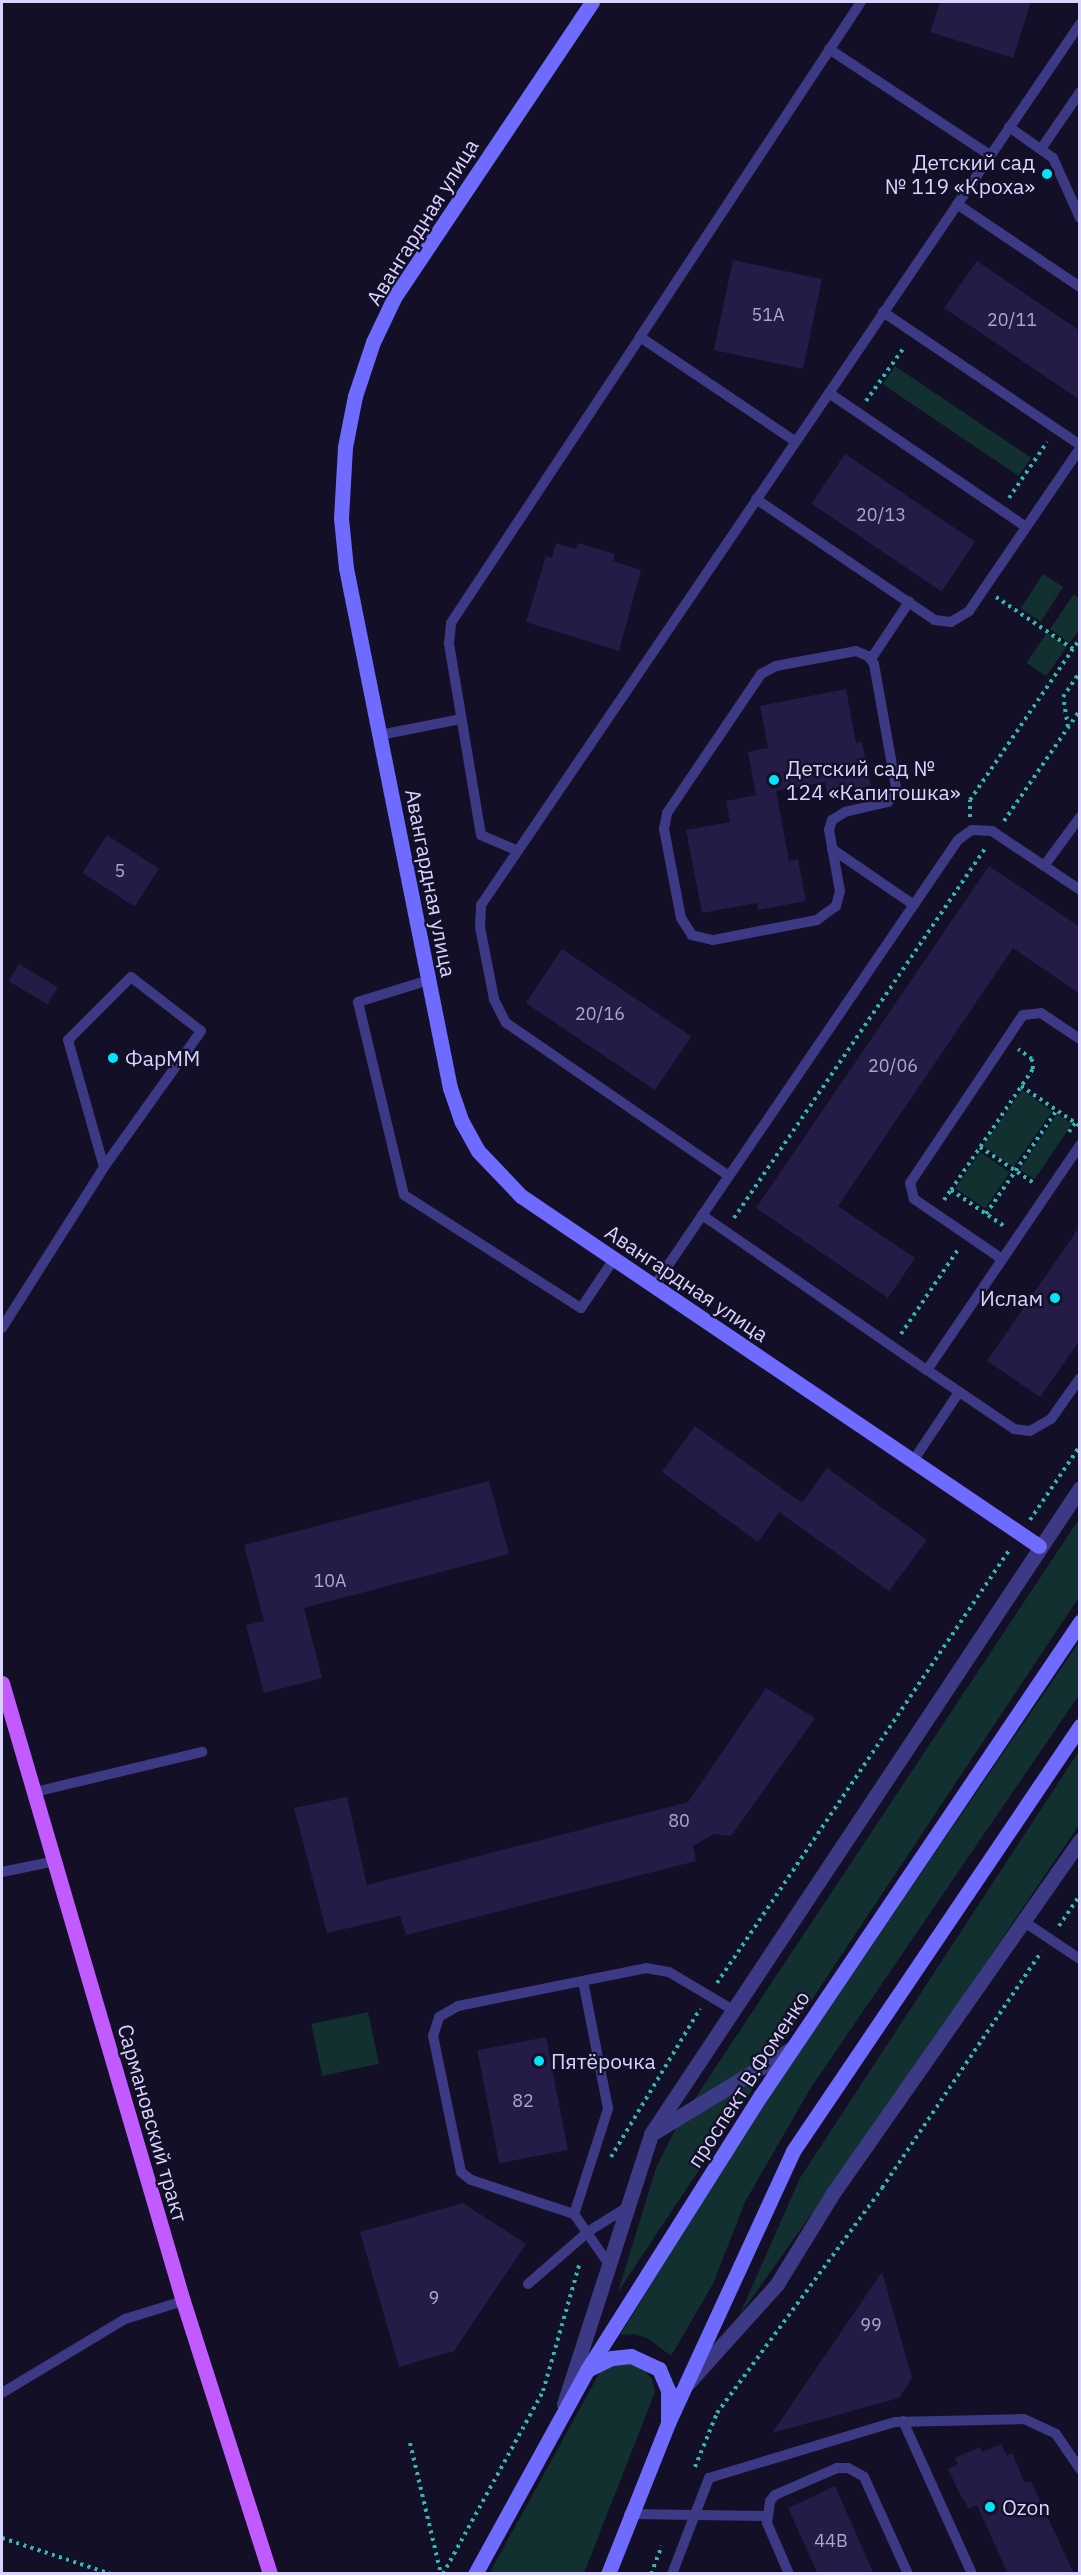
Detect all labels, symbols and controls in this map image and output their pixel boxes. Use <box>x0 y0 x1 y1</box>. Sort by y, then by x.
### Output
street label: Авангардная улица <box>361 134 483 310</box>
place label: Детский сад № 119 «Кроха» <box>885 149 1035 199</box>
marker: Детский сад № 119 «Кроха» <box>1040 167 1054 181</box>
house number: 51А <box>751 304 785 326</box>
house number: 20/11 <box>987 309 1037 331</box>
house number: 20/13 <box>856 504 906 526</box>
place label: Детский сад № 124 «Капитошка» <box>786 755 960 805</box>
marker: Детский сад № 124 «Капитошка» <box>767 773 781 787</box>
street label: Авангардная улица <box>400 787 462 979</box>
house number: 5 <box>115 860 125 882</box>
house number: 20/16 <box>575 1003 625 1025</box>
place label: ФарММ <box>125 1045 200 1071</box>
marker: ФарММ <box>106 1051 120 1065</box>
house number: 20/06 <box>868 1055 918 1077</box>
street label: Авангардная улица <box>601 1219 773 1347</box>
place label: Ислам <box>980 1285 1043 1311</box>
marker: Ислам <box>1048 1291 1062 1305</box>
house number: 10А <box>313 1570 347 1592</box>
house number: 80 <box>668 1810 690 1832</box>
street label: проспект В.Фоменко <box>681 1986 815 2172</box>
street label: Сармановский тракт <box>113 2021 193 2225</box>
place label: Пятёрочка <box>551 2048 656 2074</box>
marker: Пятёрочка <box>532 2054 546 2068</box>
house number: 82 <box>512 2090 534 2112</box>
house number: 9 <box>429 2287 439 2309</box>
house number: 99 <box>860 2314 882 2336</box>
place label: Ozon <box>1002 2494 1050 2520</box>
marker: Ozon <box>983 2500 997 2514</box>
house number: 44В <box>814 2530 848 2552</box>

